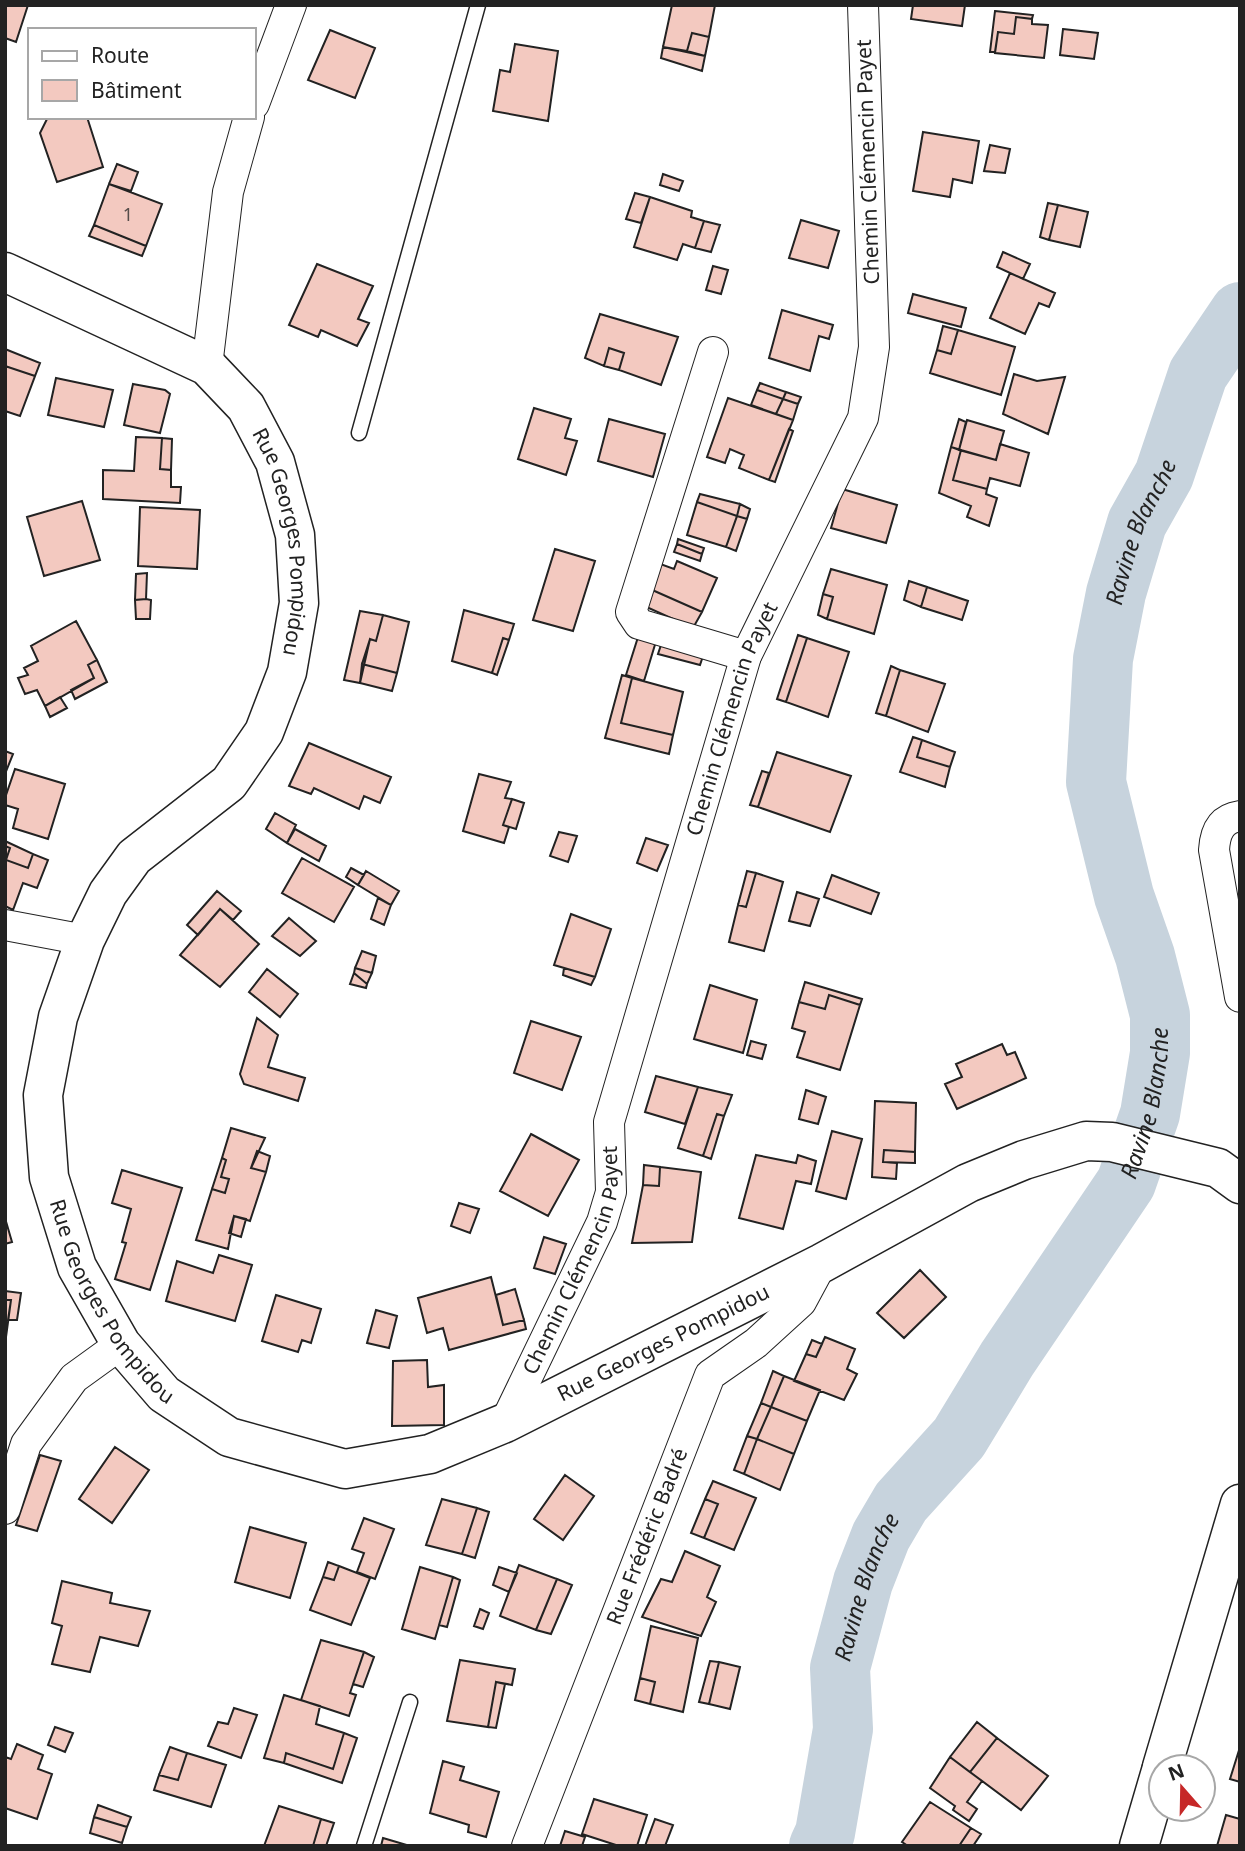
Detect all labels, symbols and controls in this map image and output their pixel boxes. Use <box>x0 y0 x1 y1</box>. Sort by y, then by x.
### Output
legend <box>28 28 256 119</box>
street label: Chemin Clémencin Payet <box>849 39 885 285</box>
text: Route <box>91 41 149 69</box>
text: Bâtiment <box>91 76 182 104</box>
house number: 1 <box>123 202 133 226</box>
street label: Rue Georges Pompidou <box>246 423 314 658</box>
water label: Ravine Blanche <box>1097 455 1183 607</box>
street label: Chemin Clémencin Payet <box>679 597 784 839</box>
water label: Ravine Blanche <box>1112 1027 1175 1183</box>
street label: Chemin Clémencin Payet <box>516 1145 625 1379</box>
street label: Rue Georges Pompidou <box>44 1196 180 1410</box>
street label: Rue Georges Pompidou <box>552 1277 774 1407</box>
street label: Rue Frédéric Badré <box>599 1444 693 1629</box>
water label: Ravine Blanche <box>826 1507 906 1665</box>
north arrow <box>1147 1753 1217 1823</box>
text: N <box>1164 1757 1188 1787</box>

